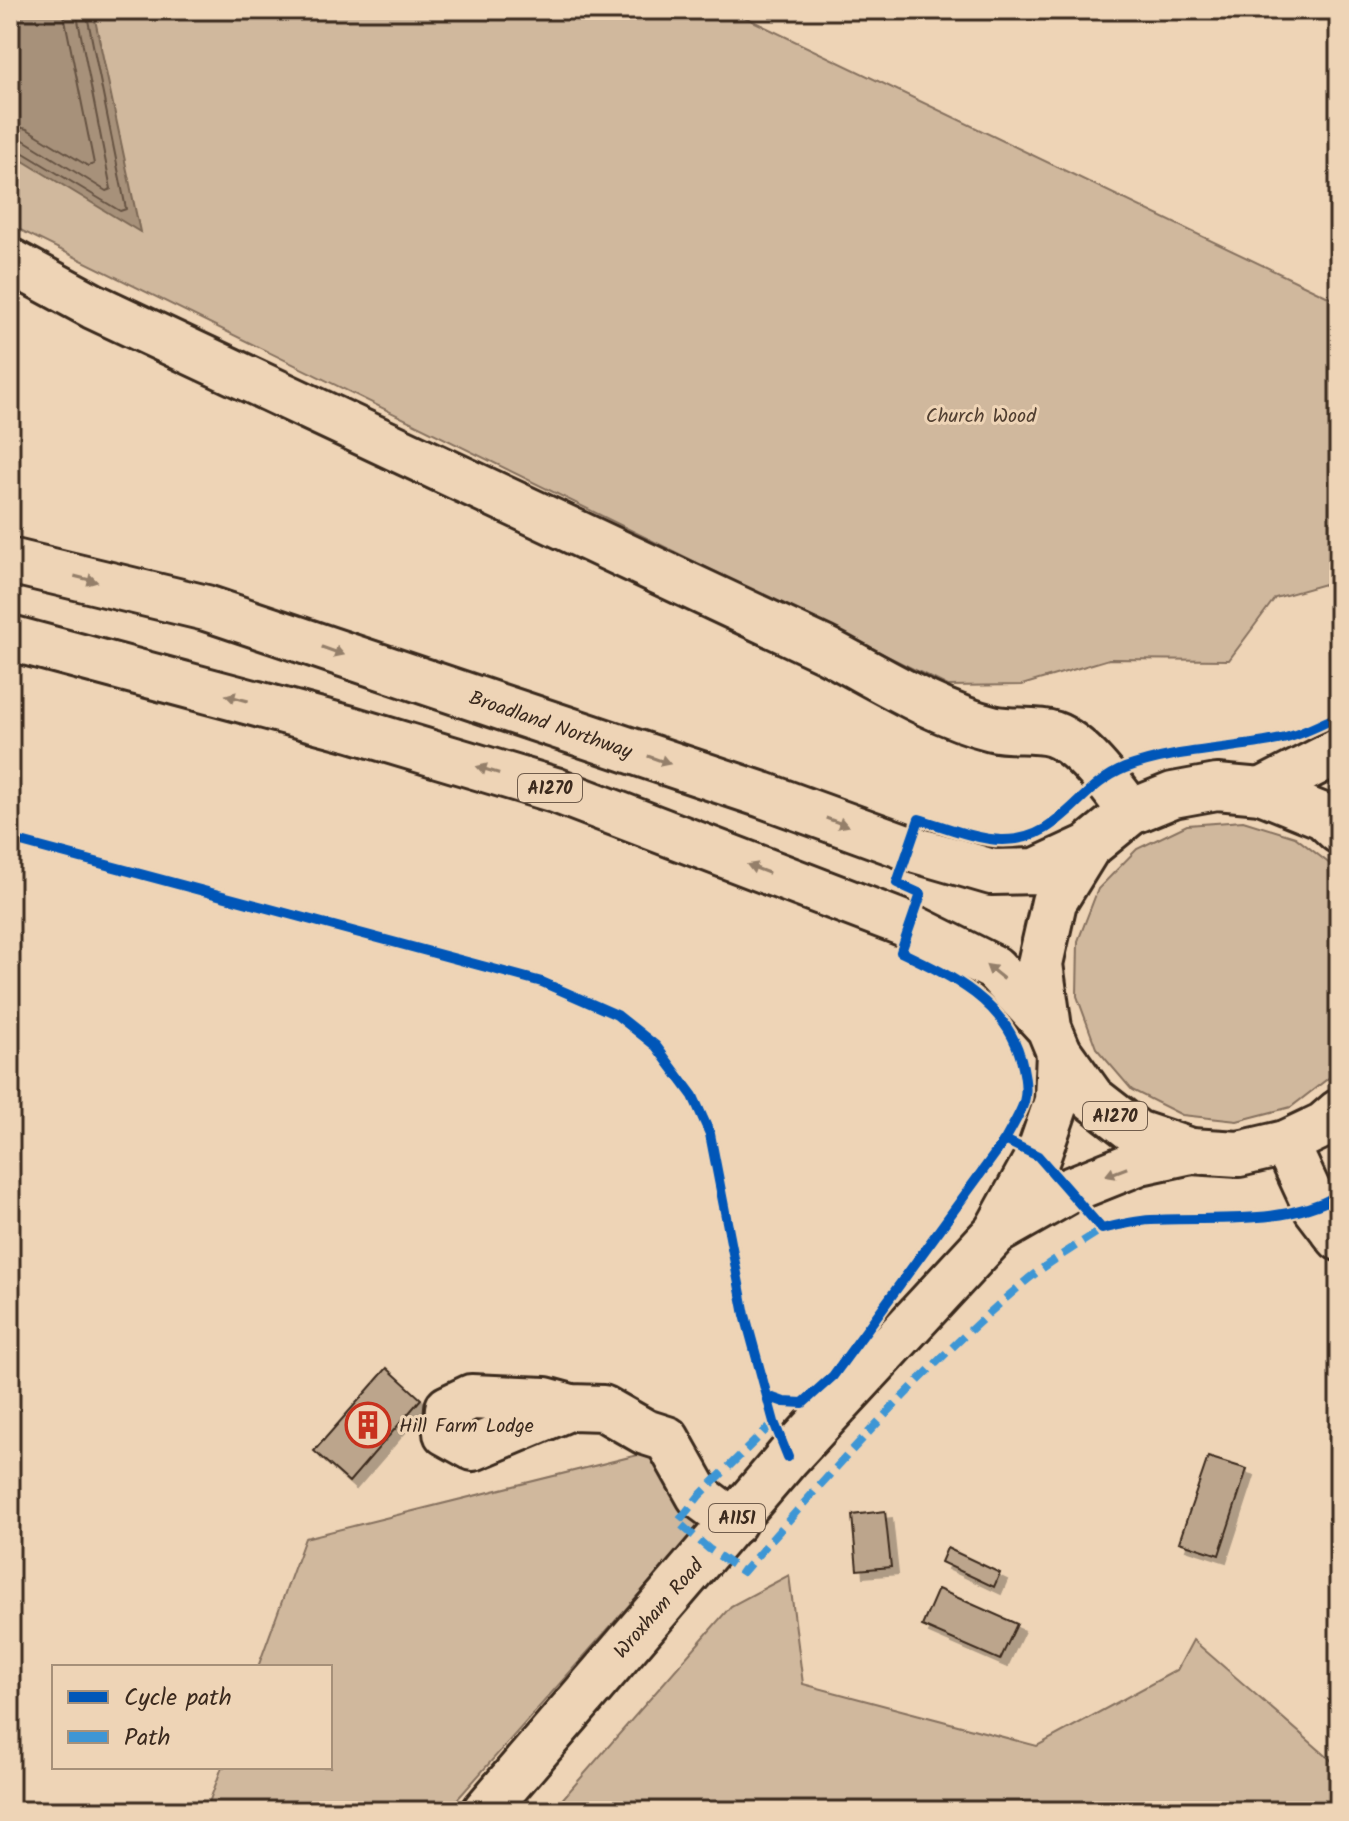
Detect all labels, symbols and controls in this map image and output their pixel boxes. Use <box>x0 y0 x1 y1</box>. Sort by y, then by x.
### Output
park label: Church Wood <box>926 401 1037 433</box>
one-way arrow <box>73 573 98 586</box>
one-way arrow <box>321 645 345 657</box>
street label: Broadland Northway <box>464 683 637 769</box>
one-way arrow <box>225 692 250 704</box>
one-way arrow <box>647 755 671 767</box>
one-way arrow <box>475 763 499 776</box>
road number: A1270 <box>518 774 582 802</box>
one-way arrow <box>825 816 849 829</box>
one-way arrow <box>746 862 770 875</box>
one-way arrow <box>986 964 1006 981</box>
road number: A1270 <box>1083 1102 1147 1130</box>
one-way arrow <box>1104 1166 1128 1179</box>
building icon: Hill Farm Lodge <box>344 1401 392 1449</box>
place label: Hill Farm Lodge <box>399 1411 534 1443</box>
road number: A1151 <box>709 1504 765 1532</box>
street label: Wroxham Road <box>607 1551 713 1667</box>
legend <box>52 1665 332 1769</box>
text: Cycle path <box>124 1679 232 1718</box>
text: Path <box>124 1719 170 1758</box>

